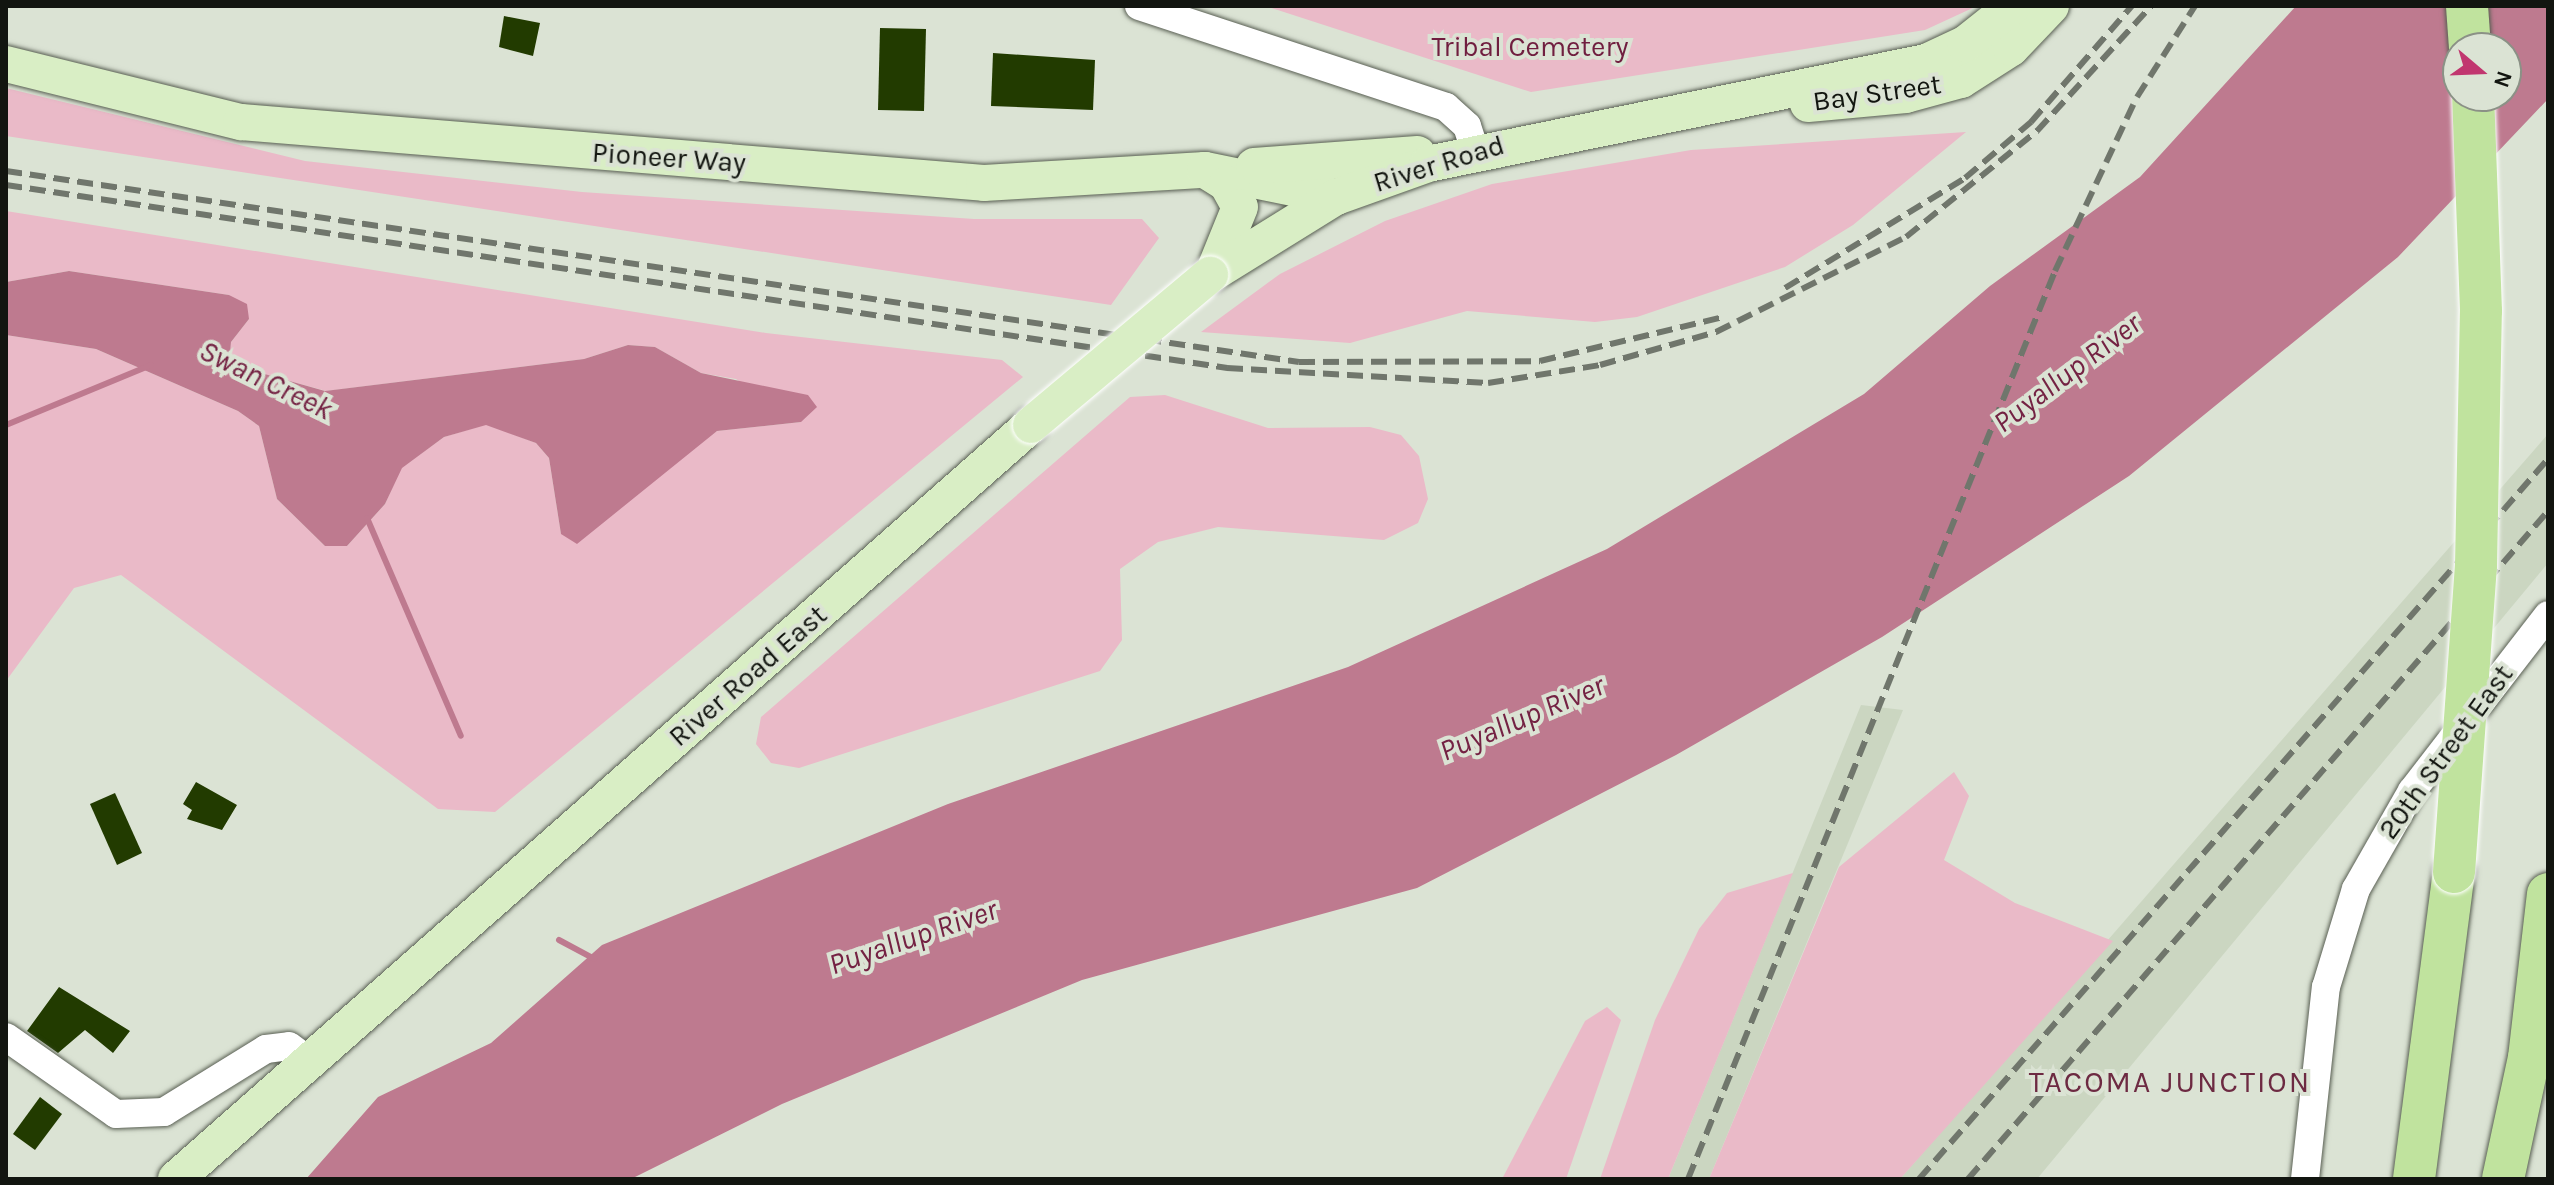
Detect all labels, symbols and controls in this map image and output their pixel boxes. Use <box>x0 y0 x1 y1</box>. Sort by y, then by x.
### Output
park label: Tribal Cemetery <box>1431 30 1629 64</box>
north arrow <box>2442 32 2522 112</box>
street label: Bay Street <box>1811 67 1943 119</box>
text: N <box>2488 67 2518 91</box>
street label: River Road <box>1369 128 1509 200</box>
street label: Pioneer Way <box>591 136 747 180</box>
water label: Puyallup River <box>1986 306 2148 440</box>
water label: Swan Creek <box>194 332 338 428</box>
street label: River Road East <box>662 598 834 754</box>
street label: 20th Street East <box>2372 658 2520 846</box>
water label: Puyallup River <box>1434 667 1610 769</box>
water label: Puyallup River <box>824 891 1002 983</box>
district label: TACOMA JUNCTION <box>2029 1064 2311 1100</box>

